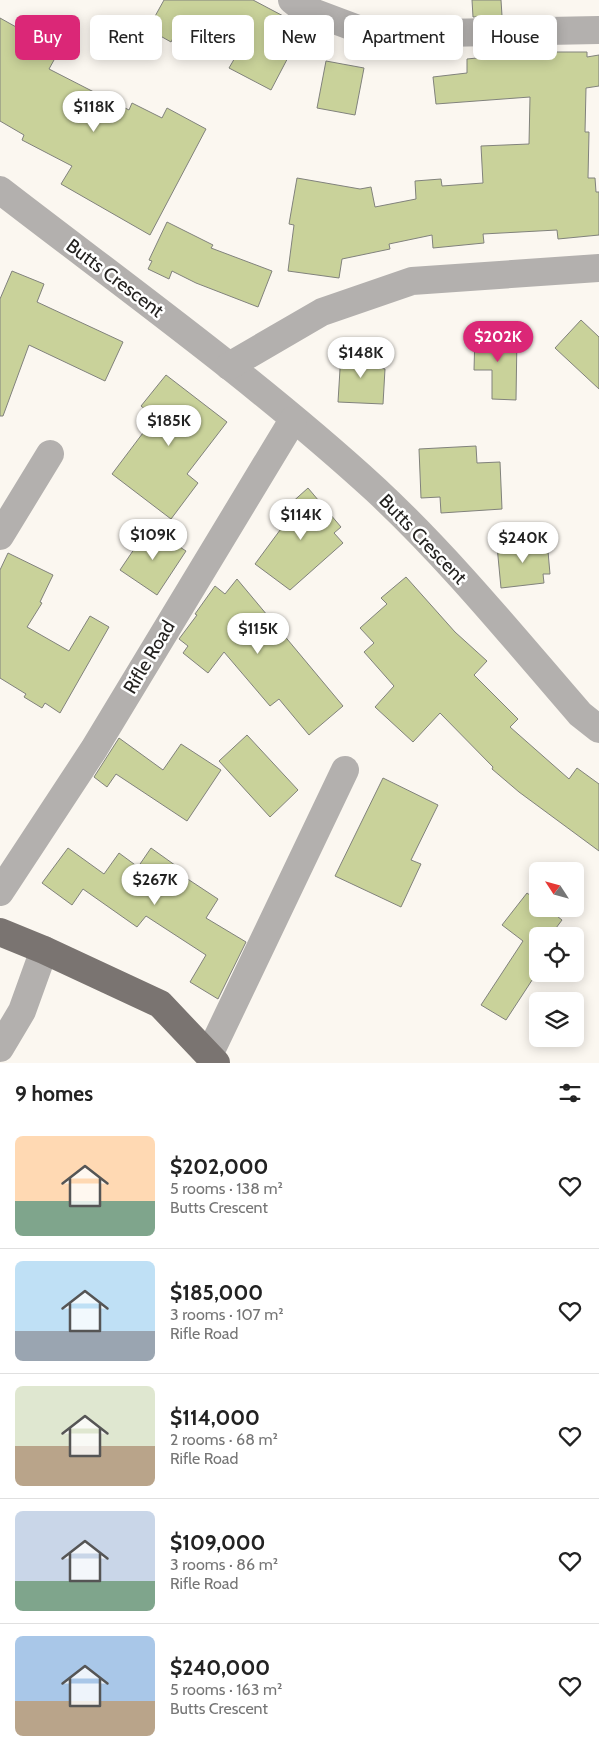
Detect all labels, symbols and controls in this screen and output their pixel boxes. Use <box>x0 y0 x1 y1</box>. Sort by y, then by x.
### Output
chip: Buy <box>15 15 80 60</box>
chip: Rent <box>90 15 162 60</box>
chip: Filters <box>172 15 254 60</box>
chip: New <box>264 15 334 60</box>
chip: Apartment <box>344 15 463 60</box>
chip: House <box>473 15 557 60</box>
pin: $118K <box>59 90 129 133</box>
text: $118K <box>74 97 114 116</box>
street label: Butts Crescent <box>62 234 169 322</box>
pin: $202K <box>463 320 533 363</box>
text: $202K <box>474 327 522 346</box>
pin: $148K <box>326 336 396 379</box>
text: $148K <box>339 343 383 362</box>
pin: $185K <box>134 404 204 447</box>
text: $185K <box>147 411 191 430</box>
street label: Butts Crescent <box>374 489 472 589</box>
pin: $114K <box>266 498 336 541</box>
text: $114K <box>280 505 322 524</box>
pin: $109K <box>118 518 188 561</box>
pin: $240K <box>488 522 558 564</box>
text: $109K <box>130 525 176 544</box>
text: $240K <box>498 528 548 547</box>
pin: $115K <box>223 612 293 655</box>
street label: Rifle Road <box>118 616 180 698</box>
text: $115K <box>238 619 278 638</box>
north arrow <box>529 862 584 918</box>
map controls <box>529 862 584 1047</box>
pin: $267K <box>120 864 190 906</box>
text: $267K <box>133 870 177 889</box>
button: locate <box>529 927 584 982</box>
button: layers <box>529 992 584 1047</box>
icon: filters <box>556 1079 584 1107</box>
text: 9 homes <box>15 1081 93 1106</box>
text: $202,000 <box>170 1154 268 1179</box>
icon: home <box>55 1156 115 1216</box>
icon: heart <box>556 1172 584 1200</box>
text: 5 rooms · 138 m² <box>170 1179 283 1198</box>
text: Butts Crescent <box>170 1198 268 1217</box>
text: $185,000 <box>170 1280 263 1305</box>
icon: home <box>55 1281 115 1341</box>
icon: heart <box>556 1297 584 1325</box>
text: 3 rooms · 107 m² <box>170 1305 284 1324</box>
text: Rifle Road <box>170 1324 238 1343</box>
text: $114,000 <box>170 1405 260 1430</box>
icon: home <box>55 1406 115 1466</box>
icon: heart <box>556 1422 584 1450</box>
text: 2 rooms · 68 m² <box>170 1430 278 1449</box>
text: Rifle Road <box>170 1449 238 1468</box>
text: $109,000 <box>170 1530 265 1555</box>
icon: home <box>55 1531 115 1591</box>
icon: heart <box>556 1547 584 1575</box>
text: 3 rooms · 86 m² <box>170 1555 278 1574</box>
text: Rifle Road <box>170 1574 238 1593</box>
text: $240,000 <box>170 1655 270 1680</box>
icon: home <box>55 1656 115 1716</box>
icon: heart <box>556 1672 584 1700</box>
text: 5 rooms · 163 m² <box>170 1680 282 1699</box>
text: Butts Crescent <box>170 1699 268 1718</box>

